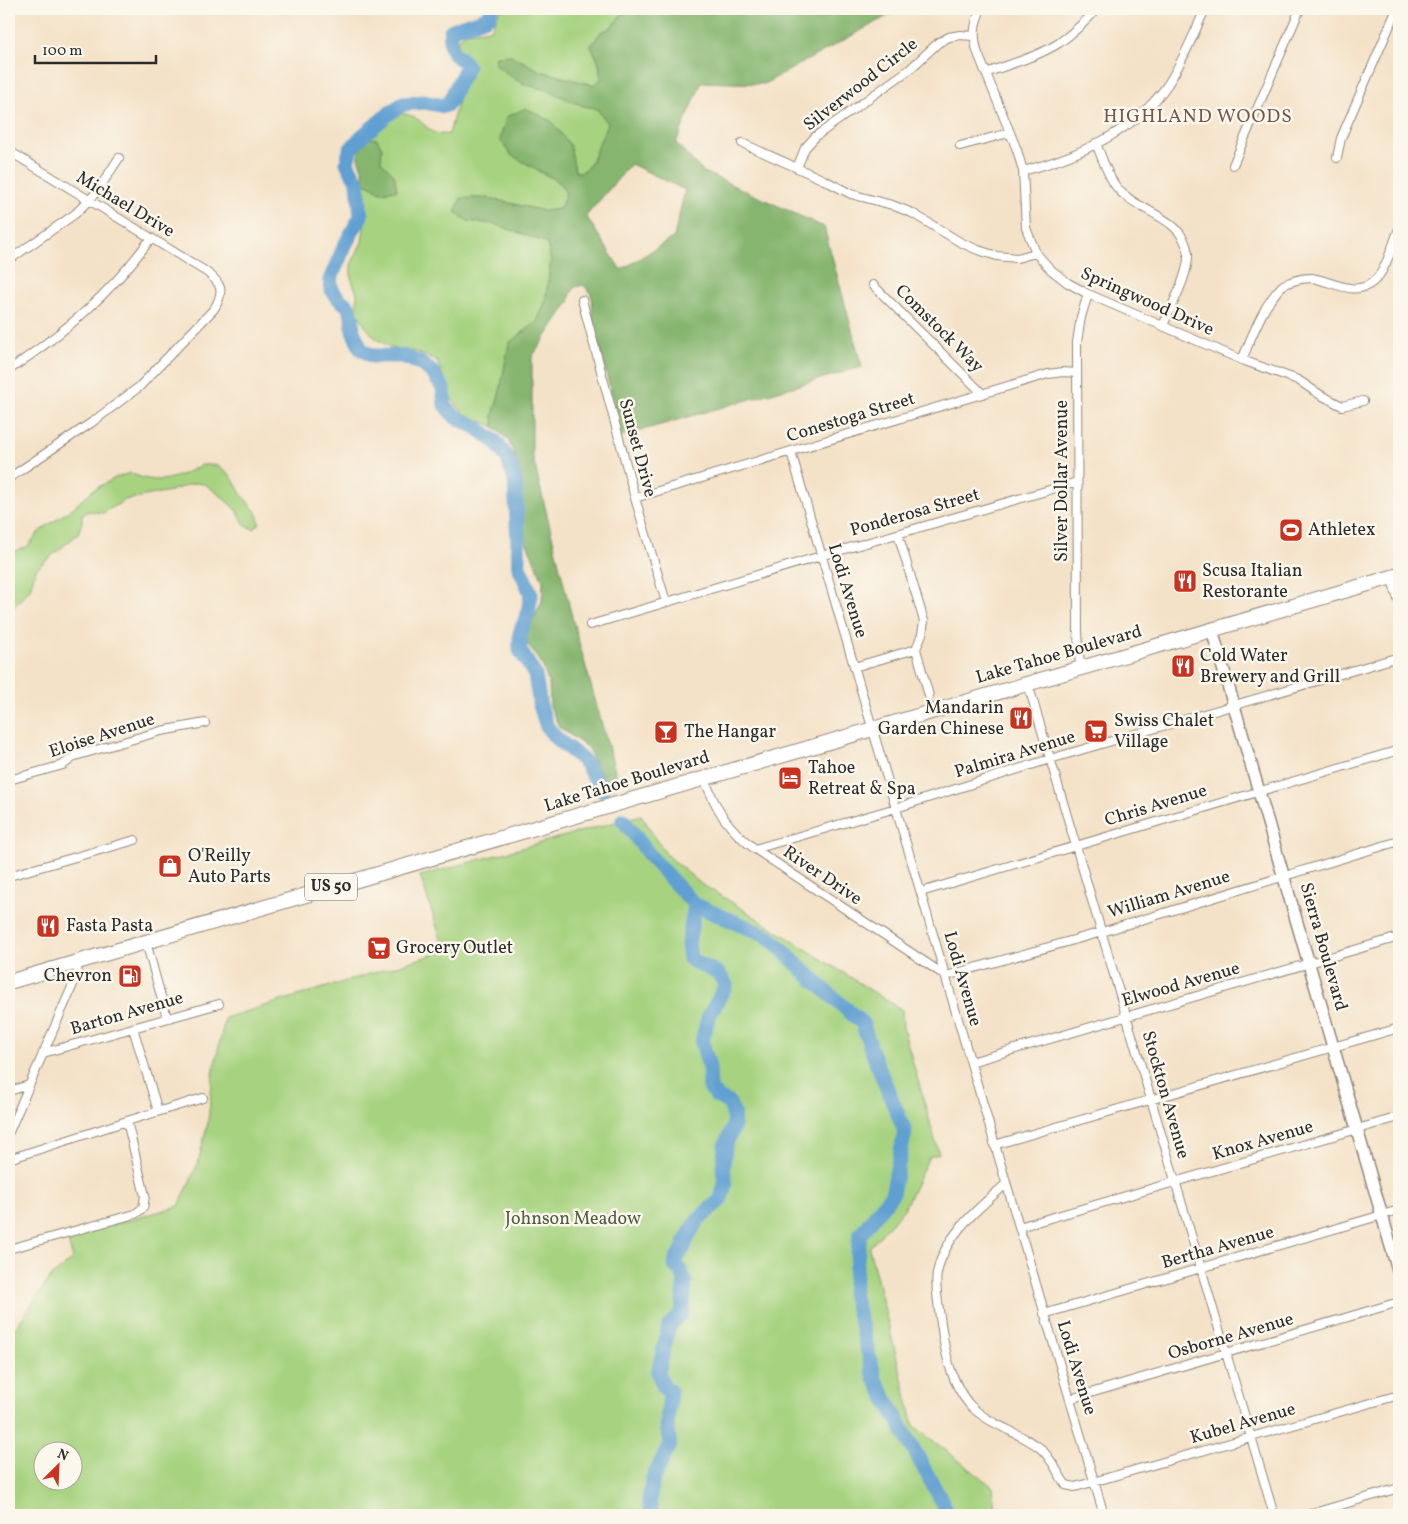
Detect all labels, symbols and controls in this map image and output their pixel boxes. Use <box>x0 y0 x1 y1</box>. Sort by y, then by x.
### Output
scale bar <box>35 32 156 64</box>
street label: Silverwood Circle <box>799 32 923 138</box>
text: 100 m <box>42 41 82 62</box>
district label: HIGHLAND WOODS <box>1103 104 1293 130</box>
street label: Michael Drive <box>71 166 179 244</box>
street label: Springwood Drive <box>1076 261 1218 343</box>
street label: Comstock Way <box>889 279 989 379</box>
street label: Conestoga Street <box>784 387 918 449</box>
street label: Sunset Drive <box>612 396 662 500</box>
street label: Silver Dollar Avenue <box>1050 400 1075 562</box>
street label: Ponderosa Street <box>847 483 983 543</box>
sports icon: Athletex <box>1278 517 1304 543</box>
place label: Athletex <box>1308 518 1375 543</box>
street label: Lodi Avenue <box>821 541 873 641</box>
place label: Scusa Italian Restorante <box>1202 559 1303 605</box>
restaurant icon: Scusa Italian Restorante <box>1172 568 1198 594</box>
street label: Lake Tahoe Boulevard <box>973 619 1145 691</box>
place label: Cold Water Brewery and Grill <box>1200 644 1340 690</box>
restaurant icon: Cold Water Brewery and Grill <box>1170 653 1196 679</box>
place label: Mandarin Garden Chinese <box>878 696 1004 742</box>
restaurant icon: Mandarin Garden Chinese <box>1008 705 1034 731</box>
street label: Eloise Avenue <box>46 707 158 765</box>
place label: Swiss Chalet Village <box>1114 709 1214 755</box>
supermarket icon: Swiss Chalet Village <box>1083 718 1109 744</box>
bar icon: The Hangar <box>653 719 679 745</box>
place label: The Hangar <box>684 720 776 745</box>
street label: Palmira Avenue <box>952 725 1078 785</box>
street label: Lake Tahoe Boulevard <box>541 745 713 819</box>
place label: Tahoe Retreat & Spa <box>808 756 916 802</box>
hotel icon: Tahoe Retreat & Spa <box>777 765 803 791</box>
street label: Chris Avenue <box>1102 779 1210 833</box>
street label: River Drive <box>777 840 867 912</box>
place label: O'Reilly Auto Parts <box>188 844 271 890</box>
shop icon: O'Reilly Auto Parts <box>157 853 183 879</box>
street label: William Avenue <box>1105 865 1233 925</box>
road number: US 50 <box>305 874 357 900</box>
street label: Sierra Boulevard <box>1293 880 1353 1014</box>
restaurant icon: Fasta Pasta <box>35 913 61 939</box>
place label: Fasta Pasta <box>66 914 153 939</box>
street label: Lodi Avenue <box>937 929 987 1029</box>
supermarket icon: Grocery Outlet <box>366 935 392 961</box>
place label: Grocery Outlet <box>396 936 513 961</box>
street label: Elwood Avenue <box>1119 956 1243 1014</box>
fuel station icon: Chevron <box>117 963 143 989</box>
place label: Chevron <box>44 964 112 989</box>
street label: Barton Avenue <box>67 986 187 1042</box>
street label: Stockton Avenue <box>1135 1028 1195 1162</box>
street label: Knox Avenue <box>1210 1115 1316 1167</box>
park label: Johnson Meadow <box>505 1207 641 1232</box>
street label: Bertha Avenue <box>1159 1220 1277 1276</box>
street label: Osborne Avenue <box>1165 1307 1297 1367</box>
street label: Lodi Avenue <box>1050 1318 1102 1418</box>
street label: Kubel Avenue <box>1187 1397 1299 1451</box>
north arrow <box>32 1442 82 1492</box>
text: N <box>54 1445 71 1466</box>

